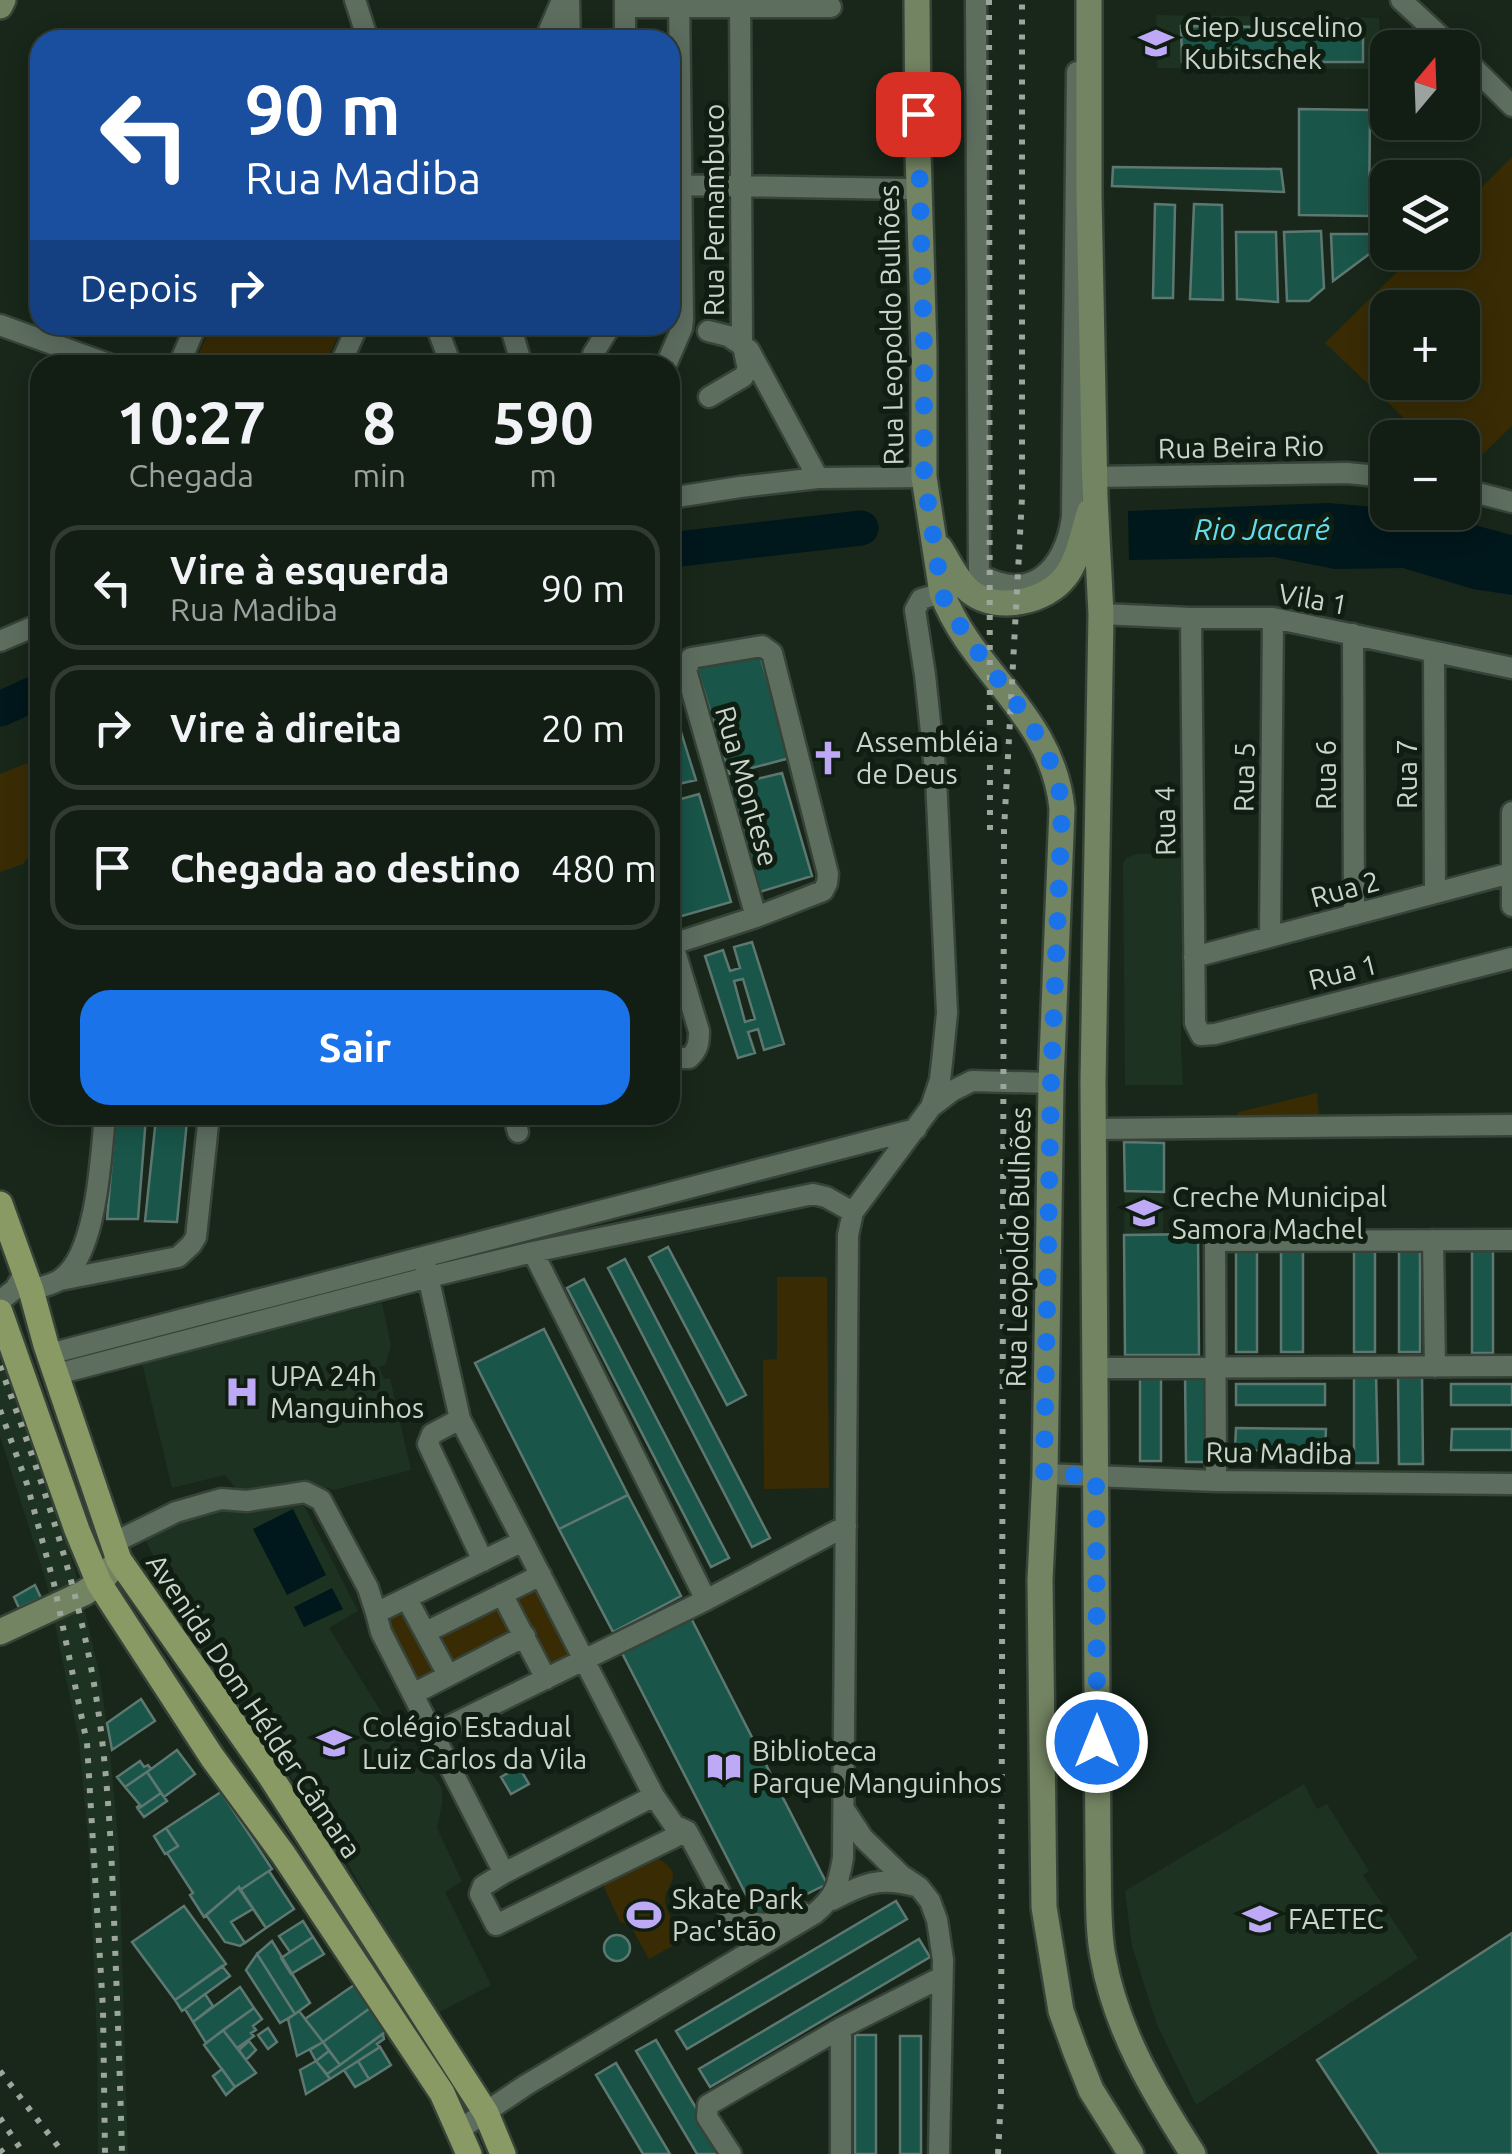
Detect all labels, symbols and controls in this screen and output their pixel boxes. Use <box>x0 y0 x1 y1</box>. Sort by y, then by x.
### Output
place label: Ciep Juscelino Kubitschek <box>1184 11 1363 74</box>
school or university icon: Ciep Juscelino Kubitschek <box>1137 24 1175 62</box>
north arrow <box>1370 30 1480 140</box>
map controls <box>1370 30 1480 530</box>
icon: left <box>80 70 210 200</box>
text: 90 m <box>245 70 401 148</box>
pin <box>876 72 961 157</box>
icon: arrive <box>891 87 946 142</box>
street label: Rua Pernambuco <box>698 104 729 316</box>
text: Rua Madiba <box>245 152 481 203</box>
button: layers <box>1370 160 1480 270</box>
street label: Rua Leopoldo Bulhões <box>873 184 908 466</box>
icon: right <box>218 260 273 315</box>
text: Depois <box>80 267 198 309</box>
button: + <box>1370 290 1480 400</box>
text: 10:27 <box>116 388 266 455</box>
text: 8 <box>362 388 396 455</box>
text: 590 <box>492 388 594 455</box>
button: − <box>1370 420 1480 530</box>
street label: Rua Beira Rio <box>1158 430 1324 463</box>
text: Chegada <box>128 457 254 493</box>
text: min <box>352 457 406 493</box>
text: m <box>529 457 557 493</box>
water label: Rio Jacaré <box>1194 512 1330 546</box>
text: Vire à esquerda <box>170 549 450 591</box>
icon: left <box>85 560 140 615</box>
text: 90 m <box>541 567 625 609</box>
street label: Vila 1 <box>1276 577 1350 620</box>
text: Rua Madiba <box>170 591 338 627</box>
icon: right <box>85 700 140 755</box>
street label: Rua Montese <box>710 702 785 869</box>
text: Vire à direita <box>170 707 402 749</box>
text: 20 m <box>541 707 625 749</box>
place label: Assembléia de Deus <box>856 726 999 789</box>
church icon: Assembléia de Deus <box>809 739 847 777</box>
street label: Rua 7 <box>1391 739 1422 809</box>
street label: Rua 6 <box>1310 740 1341 810</box>
street label: Rua 5 <box>1227 742 1260 812</box>
street label: Rua 4 <box>1148 786 1181 856</box>
icon: arrive <box>85 840 140 895</box>
text: Chegada ao destino <box>170 847 521 889</box>
text: 480 m <box>551 847 657 889</box>
street label: Rua 2 <box>1307 864 1383 913</box>
street label: Rua 1 <box>1305 948 1381 995</box>
button: Sair <box>80 990 630 1105</box>
street label: Rua Leopoldo Bulhões <box>1000 1106 1035 1388</box>
place label: Creche Municipal Samora Machel <box>1172 1181 1387 1244</box>
school or university icon: Creche Municipal Samora Machel <box>1125 1194 1163 1232</box>
place label: UPA 24h Manguinhos <box>270 1360 424 1423</box>
hospital icon: UPA 24h Manguinhos <box>223 1373 261 1411</box>
street label: Rua Madiba <box>1205 1436 1353 1469</box>
street label: Avenida Dom Hélder Câmara <box>141 1548 368 1864</box>
position arrow <box>1045 1690 1149 1794</box>
place label: Colégio Estadual Luiz Carlos da Vila <box>362 1711 587 1774</box>
school or university icon: Colégio Estadual Luiz Carlos da Vila <box>315 1724 353 1762</box>
place label: Biblioteca Parque Manguinhos <box>752 1735 1002 1798</box>
library icon: Biblioteca Parque Manguinhos <box>705 1748 743 1786</box>
place label: Skate Park Pac'stão <box>672 1883 804 1946</box>
sports icon: Skate Park Pac'stão <box>625 1896 663 1934</box>
school or university icon: FAETEC <box>1241 1900 1279 1938</box>
place label: FAETEC <box>1288 1903 1384 1934</box>

